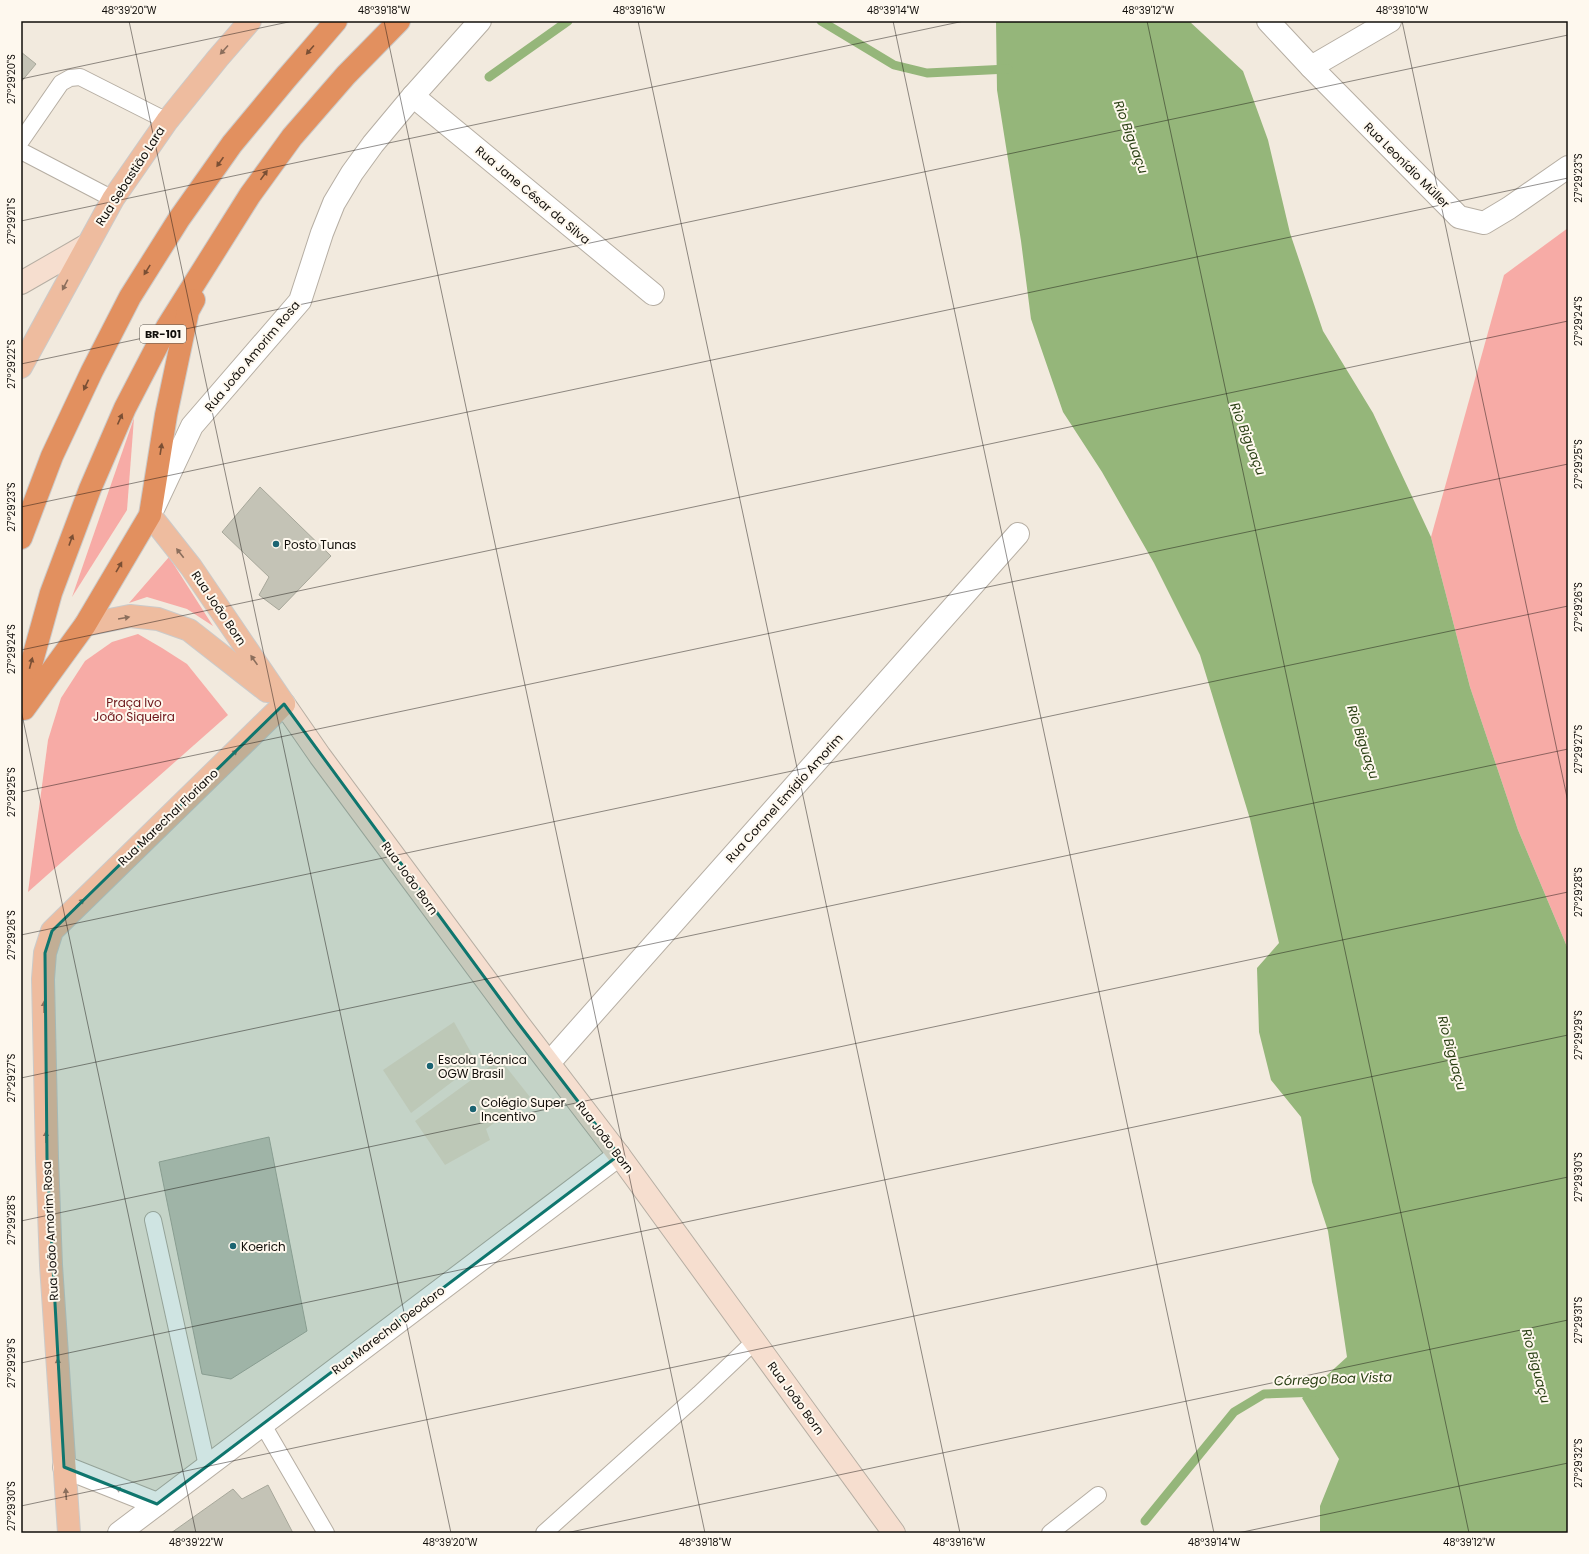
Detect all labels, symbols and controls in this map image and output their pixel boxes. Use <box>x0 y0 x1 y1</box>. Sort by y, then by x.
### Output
text: 48°39'20"W <box>101 3 157 18</box>
text: 48°39'18"W <box>358 3 411 18</box>
text: 48°39'16"W <box>613 3 666 18</box>
text: 48°39'14"W <box>867 3 920 18</box>
text: 48°39'12"W <box>1122 3 1174 18</box>
text: 48°39'10"W <box>1376 3 1429 18</box>
one-way arrow <box>220 45 229 55</box>
one-way arrow <box>306 45 315 56</box>
text: 27°29'20"S <box>4 54 19 104</box>
water label: Rio Biguaçu <box>1109 98 1153 176</box>
street label: Rua Leonídio Müller <box>1360 118 1454 212</box>
street label: Rua Sebastião Lara <box>91 123 169 229</box>
street label: Rua Jane César da Silva <box>472 142 594 248</box>
text: 27°29'23"S <box>1571 153 1586 203</box>
one-way arrow <box>216 157 224 167</box>
one-way arrow <box>260 170 268 180</box>
text: 27°29'21"S <box>4 198 19 244</box>
one-way arrow <box>144 264 151 276</box>
one-way arrow <box>62 279 69 290</box>
text: 27°29'24"S <box>1571 296 1586 346</box>
street label: Rua João Amorim Rosa <box>201 297 303 415</box>
road number: BR-101 <box>140 325 186 343</box>
text: 27°29'22"S <box>4 339 19 389</box>
one-way arrow <box>83 379 89 390</box>
water label: Rio Biguaçu <box>1225 400 1271 478</box>
one-way arrow <box>117 414 123 425</box>
text: 27°29'25"S <box>1571 439 1586 489</box>
one-way arrow <box>158 443 164 455</box>
text: 27°29'23"S <box>4 482 19 532</box>
one-way arrow <box>68 533 74 545</box>
place label: Posto Tunas <box>284 536 356 553</box>
marker: Posto Tunas <box>271 539 281 549</box>
one-way arrow <box>176 548 184 559</box>
one-way arrow <box>116 561 123 573</box>
street label: Rua João Born <box>188 567 250 649</box>
text: 27°29'26"S <box>1571 582 1586 632</box>
one-way arrow <box>118 614 130 620</box>
text: 27°29'24"S <box>4 624 19 674</box>
one-way arrow <box>250 655 258 665</box>
one-way arrow <box>29 657 35 670</box>
park label: Praça Ivo João Siqueira <box>93 694 175 725</box>
water label: Rio Biguaçu <box>1342 703 1384 781</box>
text: 27°29'27"S <box>1571 724 1586 773</box>
street label: Rua Coronel Emídio Amorim <box>721 730 847 866</box>
one-way arrow <box>228 749 238 759</box>
street label: Rua Marechal Floriano <box>114 764 222 869</box>
text: 27°29'25"S <box>4 767 19 817</box>
street label: Rua João Born <box>378 838 442 918</box>
text: 27°29'28"S <box>1571 867 1586 917</box>
one-way arrow <box>75 899 85 908</box>
text: 27°29'26"S <box>4 910 19 960</box>
one-way arrow <box>40 1001 47 1013</box>
text: 27°29'29"S <box>1571 1010 1586 1060</box>
water label: Rio Biguaçu <box>1433 1014 1471 1092</box>
place label: Escola Técnica OGW Brasil <box>438 1051 527 1082</box>
text: 27°29'27"S <box>4 1053 19 1102</box>
marker: Escola Técnica OGW Brasil <box>425 1061 435 1071</box>
place label: Colégio Super Incentivo <box>481 1094 566 1125</box>
street label: Rua João Born <box>572 1097 638 1177</box>
marker: Colégio Super Incentivo <box>468 1104 478 1114</box>
one-way arrow <box>43 1130 49 1143</box>
text: 27°29'30"S <box>1571 1152 1586 1202</box>
street label: Rua João Amorim Rosa <box>38 1161 62 1301</box>
text: 27°29'28"S <box>4 1195 19 1245</box>
place label: Koerich <box>241 1238 286 1255</box>
marker: Koerich <box>228 1241 238 1251</box>
street label: Rua Marechal Deodoro <box>328 1282 448 1378</box>
text: 27°29'31"S <box>1571 1296 1586 1343</box>
water label: Rio Biguaçu <box>1517 1327 1555 1405</box>
text: 27°29'29"S <box>4 1338 19 1388</box>
one-way arrow <box>54 1358 61 1370</box>
street label: Rua João Born <box>764 1358 828 1438</box>
water label: Córrego Boa Vista <box>1274 1367 1393 1391</box>
text: 27°29'32"S <box>1571 1438 1586 1488</box>
text: 27°29'30"S <box>4 1481 19 1531</box>
one-way arrow <box>114 1487 126 1493</box>
one-way arrow <box>63 1488 70 1500</box>
text: 48°39'22"W <box>169 1535 224 1550</box>
text: 48°39'20"W <box>422 1535 478 1550</box>
text: 48°39'18"W <box>679 1535 732 1550</box>
text: 48°39'16"W <box>933 1535 986 1550</box>
text: 48°39'14"W <box>1188 1535 1241 1550</box>
text: 48°39'12"W <box>1443 1535 1495 1550</box>

